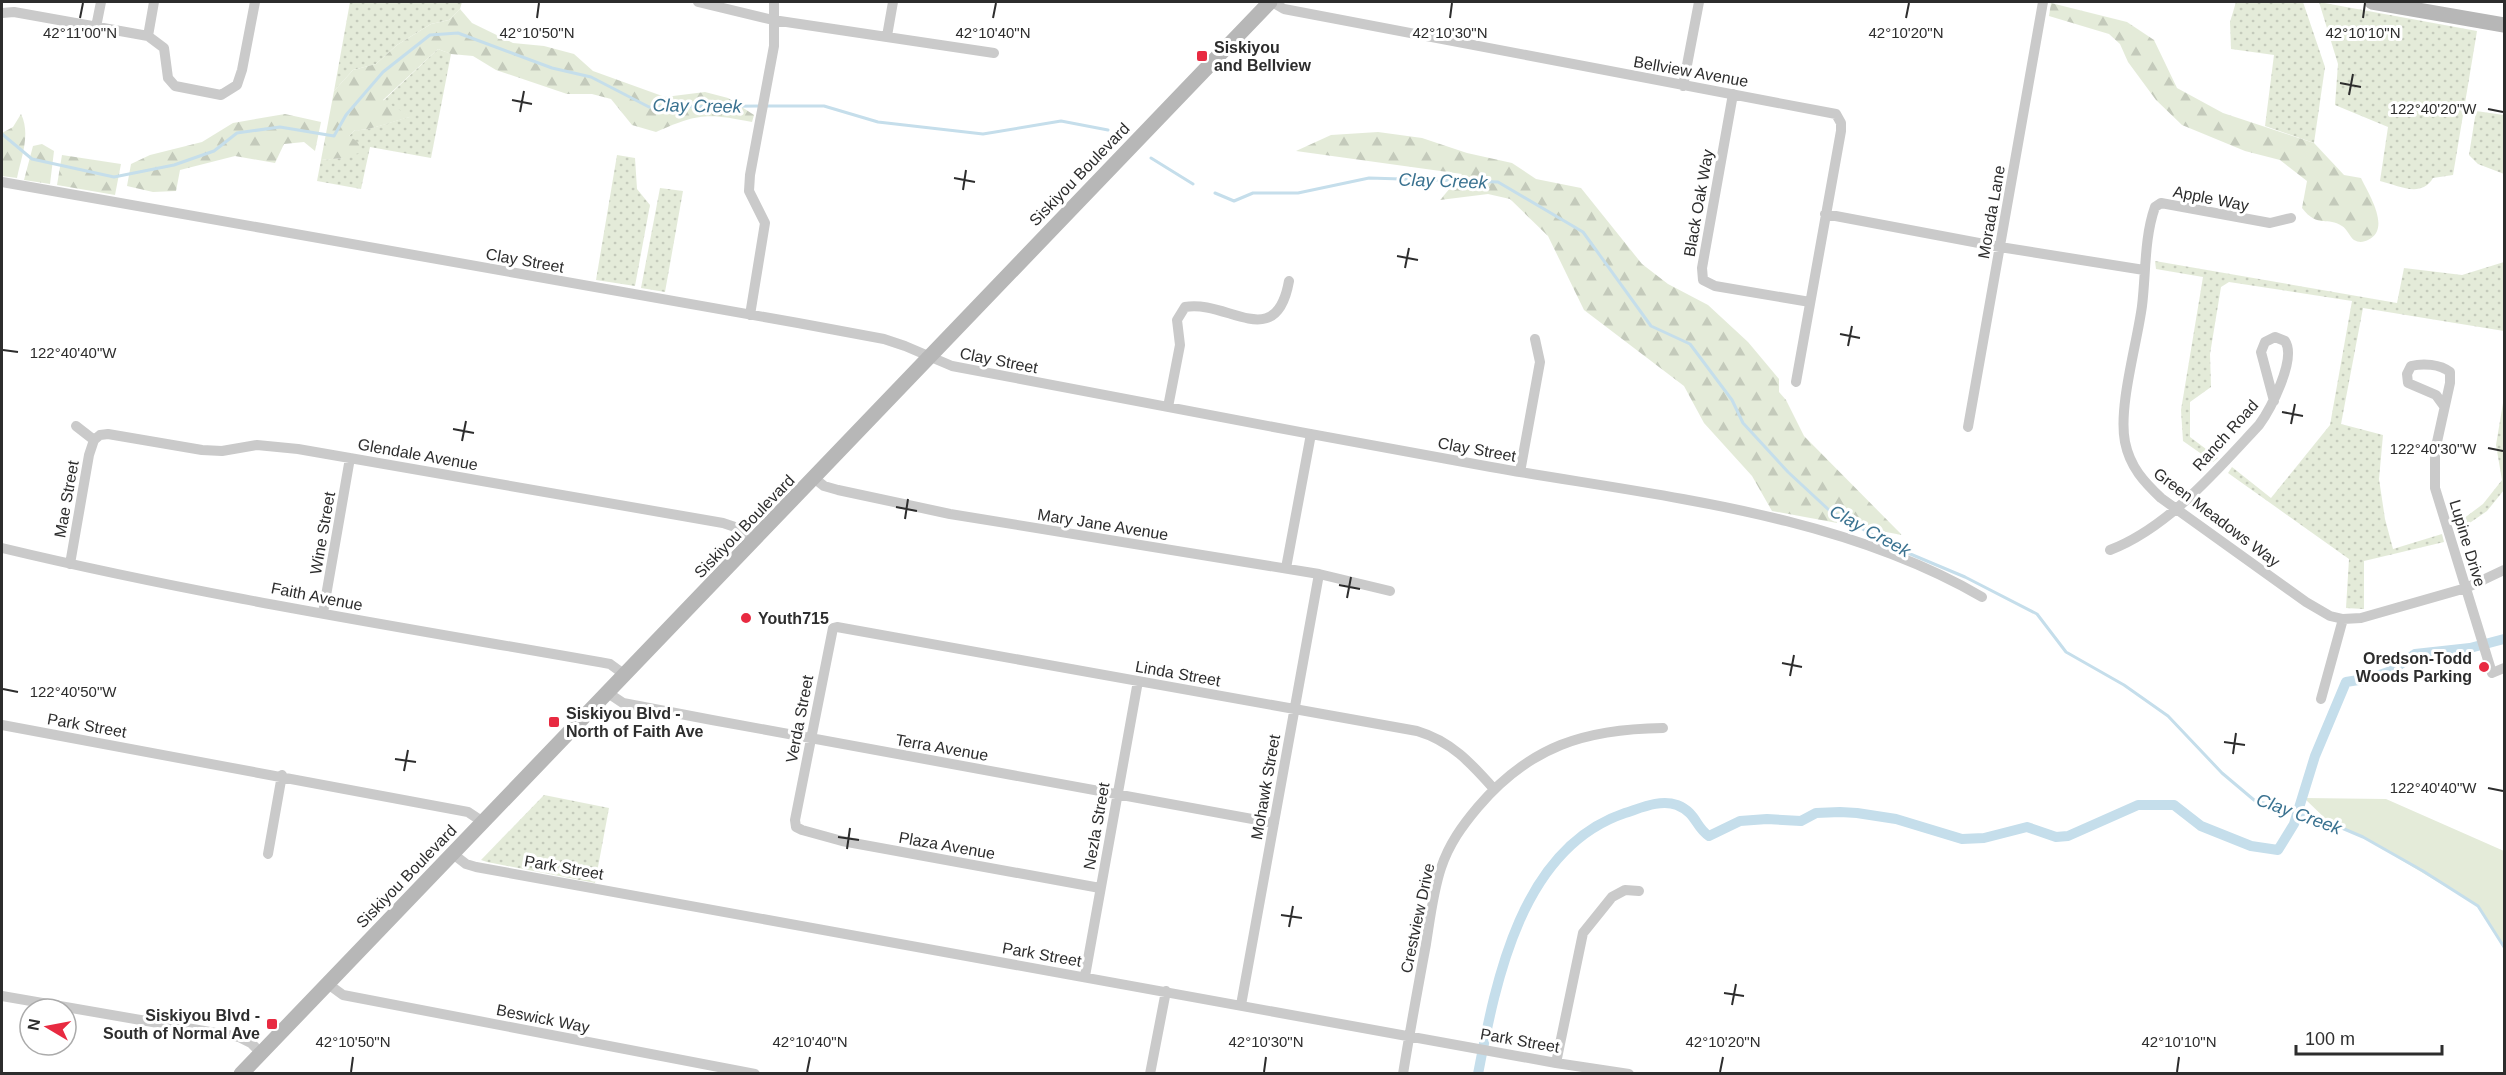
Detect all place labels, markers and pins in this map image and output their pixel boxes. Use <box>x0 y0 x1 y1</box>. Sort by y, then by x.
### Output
place label: Siskiyou and Bellview <box>1214 39 1311 74</box>
marker: Siskiyou and Bellview <box>1195 49 1209 63</box>
place label: Youth715 <box>758 610 829 627</box>
marker: Youth715 <box>739 611 753 625</box>
place label: Oredson-Todd Woods Parking <box>2356 650 2472 685</box>
marker: Oredson-Todd Woods Parking <box>2477 660 2491 674</box>
place label: Siskiyou Blvd - North of Faith Ave <box>566 705 704 740</box>
marker: Siskiyou Blvd - North of Faith Ave <box>547 715 561 729</box>
place label: Siskiyou Blvd - South of Normal Ave <box>103 1007 260 1042</box>
marker: Siskiyou Blvd - South of Normal Ave <box>265 1017 279 1031</box>

